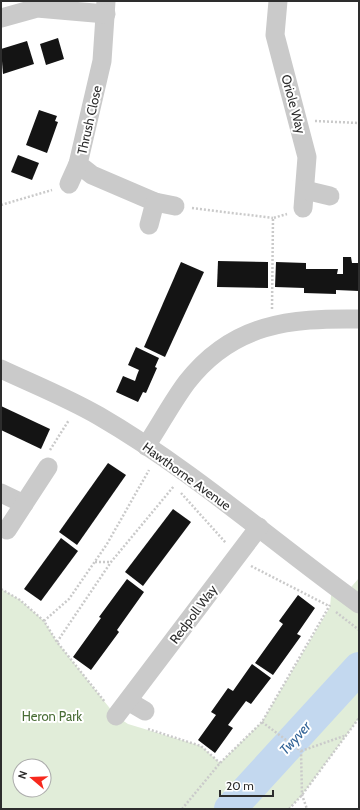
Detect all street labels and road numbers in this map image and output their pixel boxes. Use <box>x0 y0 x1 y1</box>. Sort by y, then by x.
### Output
street label: Oriole Way <box>278 73 310 136</box>
street label: Thrush Close <box>73 84 105 156</box>
street label: Hawthorne Avenue <box>140 439 235 514</box>
street label: Redpoll Way <box>166 581 220 646</box>

